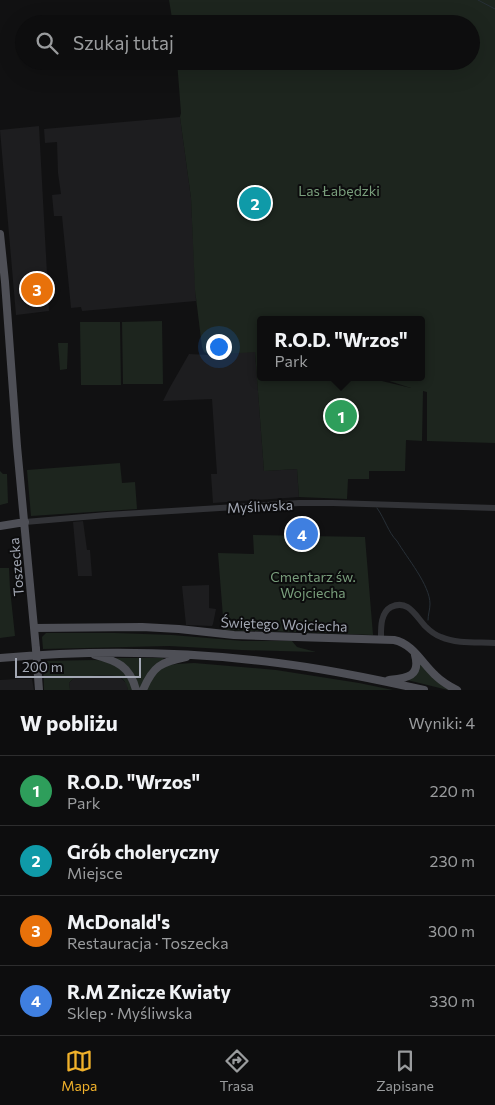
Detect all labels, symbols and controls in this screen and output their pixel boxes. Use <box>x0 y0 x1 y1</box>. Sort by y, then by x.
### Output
search box <box>15 15 480 70</box>
icon: search <box>33 29 61 57</box>
text: Szukaj tutaj <box>73 31 174 54</box>
park label: Las Łabędzki <box>298 182 380 199</box>
pin: 2 <box>239 184 271 222</box>
pin: 3 <box>21 270 53 308</box>
popup <box>257 316 425 381</box>
text: R.O.D. "Wrzos" <box>275 328 408 351</box>
your location <box>206 334 232 360</box>
text: Park <box>275 351 308 370</box>
pin: 1 <box>325 397 357 435</box>
street label: Myśliwska <box>227 496 293 516</box>
pin: 4 <box>286 515 318 553</box>
street label: Toszecka <box>5 537 27 597</box>
park label: Cmentarz św. Wojciecha <box>270 568 356 601</box>
street label: Świętego Wojciecha <box>220 613 348 635</box>
scale bar <box>15 655 141 678</box>
text: 200 m <box>22 658 63 675</box>
text: W pobliżu <box>20 710 118 735</box>
text: Wyniki: 4 <box>408 713 475 732</box>
text: R.O.D. "Wrzos" <box>67 770 200 793</box>
text: 1 <box>32 781 40 800</box>
text: 220 m <box>430 781 475 800</box>
text: Park <box>67 793 100 812</box>
text: Grób choleryczny <box>67 840 219 863</box>
text: 2 <box>31 851 41 870</box>
text: 230 m <box>430 851 475 870</box>
text: Miejsce <box>67 863 123 882</box>
text: McDonald's <box>67 910 170 933</box>
text: 3 <box>31 921 41 940</box>
text: 300 m <box>428 921 475 940</box>
text: Restauracja · Toszecka <box>67 933 229 952</box>
text: R.M Znicze Kwiaty <box>67 980 231 1003</box>
text: 4 <box>31 991 41 1010</box>
text: 330 m <box>429 991 475 1010</box>
text: Sklep · Myśliwska <box>67 1003 192 1022</box>
tab: Mapa <box>61 1047 97 1094</box>
tab: Trasa <box>220 1047 254 1094</box>
tab: Zapisane <box>376 1047 434 1094</box>

